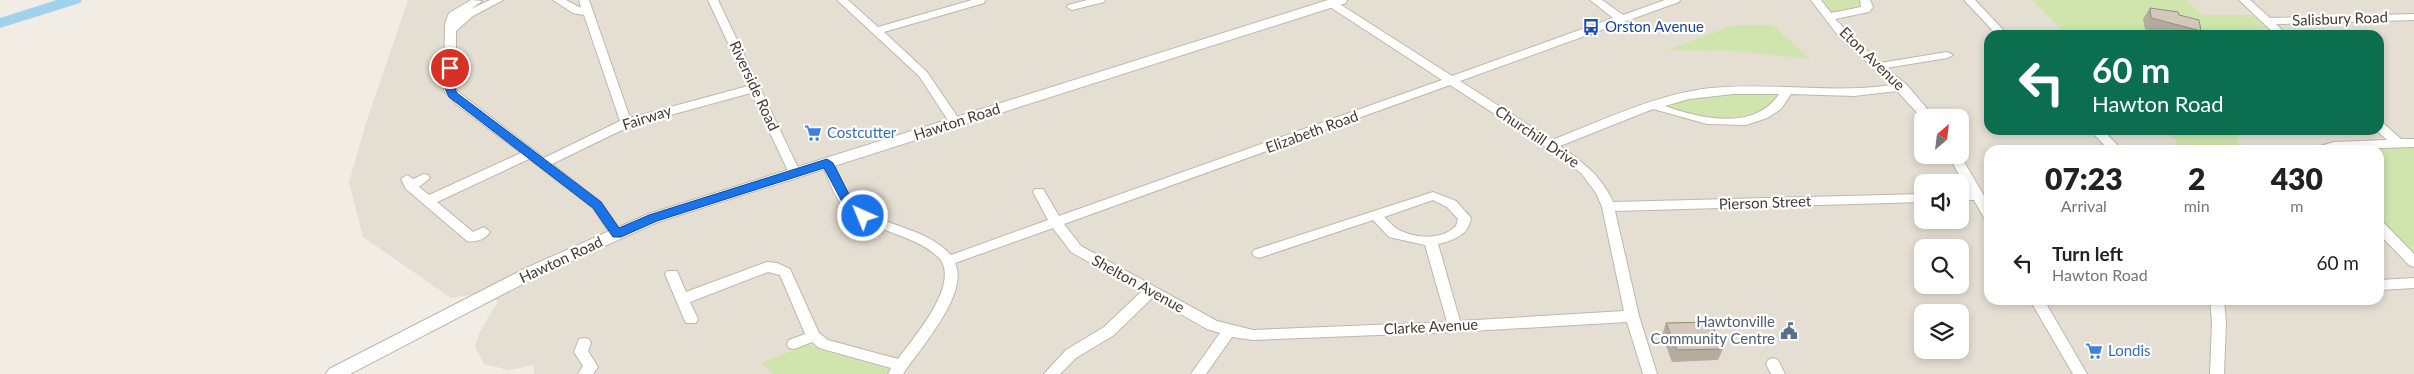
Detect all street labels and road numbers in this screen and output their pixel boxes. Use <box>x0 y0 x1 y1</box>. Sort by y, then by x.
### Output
street label: Salisbury Road <box>2292 7 2388 29</box>
street label: Eton Avenue <box>1836 23 1909 94</box>
street label: Riverside Road <box>726 38 784 133</box>
street label: Hawton Road <box>911 99 1002 143</box>
street label: Fairway <box>620 101 674 133</box>
street label: Churchill Drive <box>1492 101 1583 171</box>
street label: Elizabeth Road <box>1263 106 1360 156</box>
street label: Pierson Street <box>1718 191 1812 213</box>
street label: Hawton Road <box>516 232 605 286</box>
street label: Shelton Avenue <box>1089 250 1188 316</box>
street label: Clarke Avenue <box>1383 315 1479 337</box>

